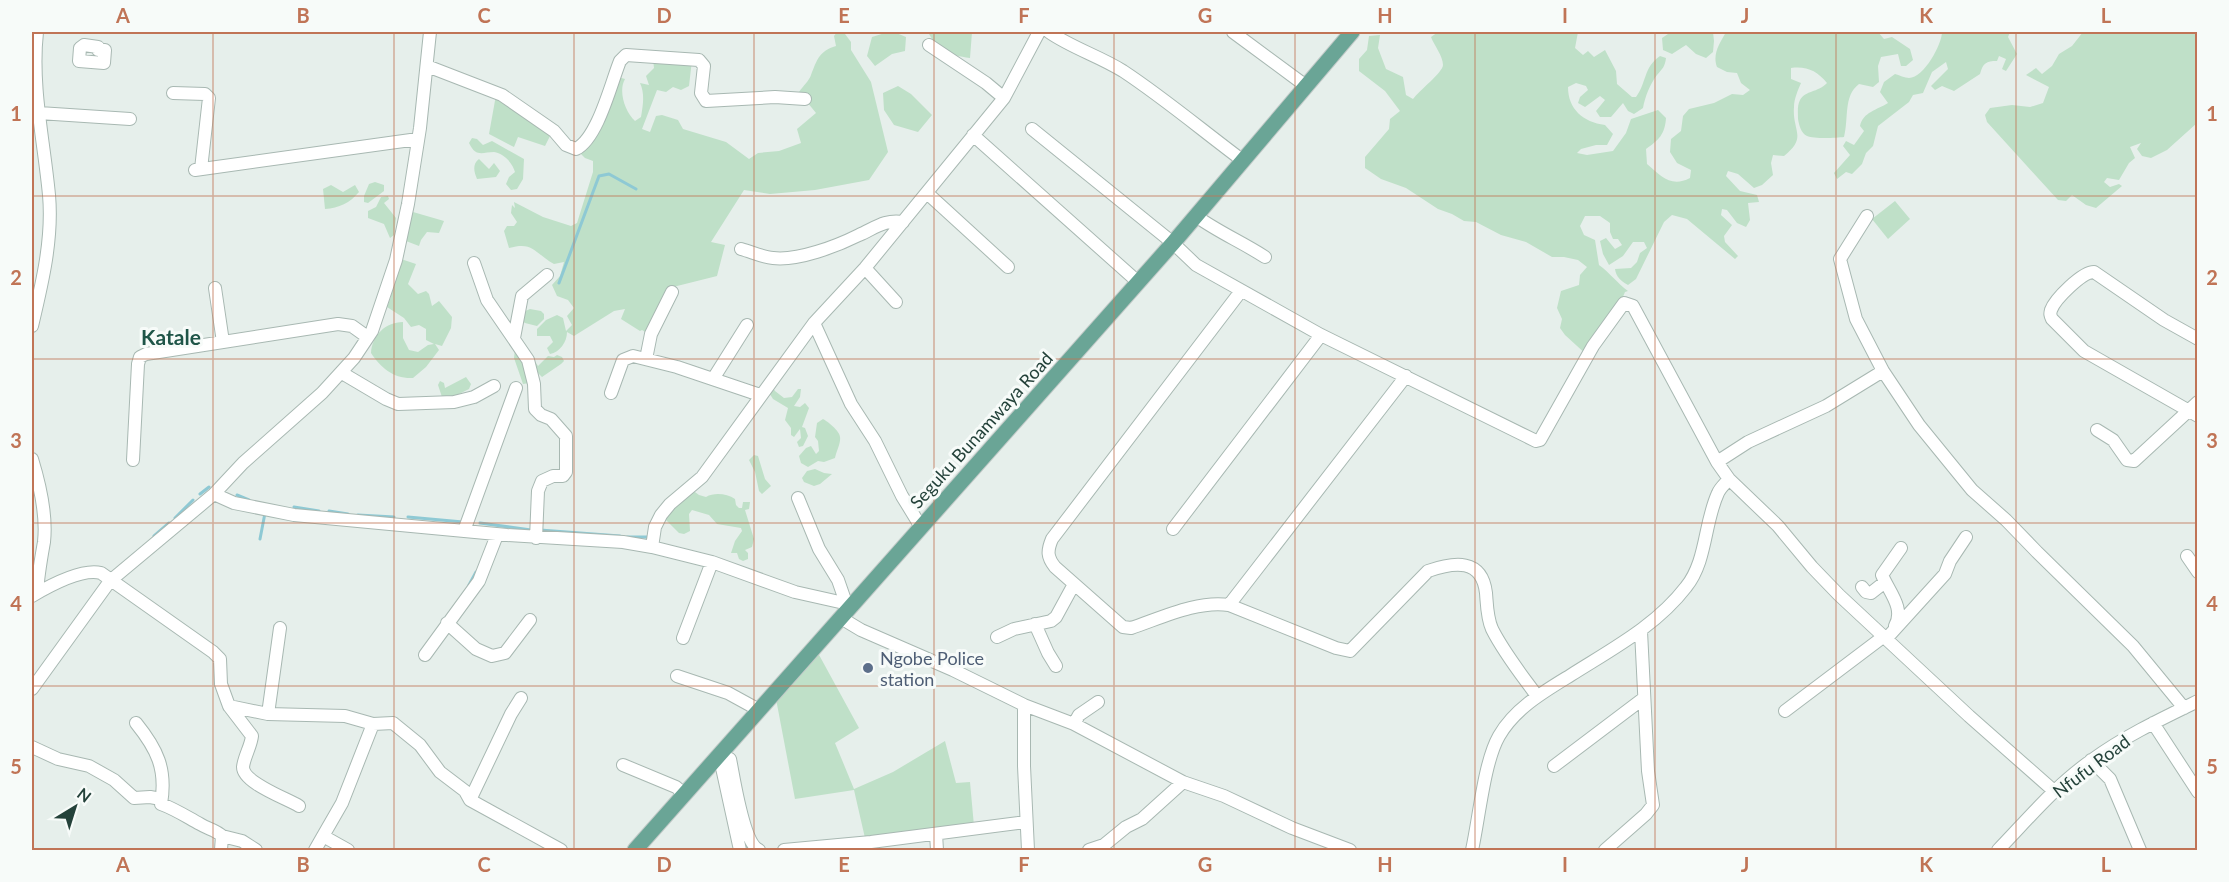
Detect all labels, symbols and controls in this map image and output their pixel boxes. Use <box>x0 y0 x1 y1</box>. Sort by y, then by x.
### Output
text: A <box>115 3 130 27</box>
text: B <box>296 3 310 27</box>
text: C <box>477 3 491 27</box>
text: D <box>656 3 672 27</box>
text: E <box>838 3 850 27</box>
text: F <box>1018 3 1030 27</box>
text: G <box>1198 3 1212 27</box>
text: H <box>1377 3 1393 27</box>
text: I <box>1562 3 1568 27</box>
text: J <box>1741 3 1749 27</box>
text: K <box>1919 3 1933 27</box>
text: L <box>2101 3 2112 27</box>
text: 1 <box>10 101 22 125</box>
text: 1 <box>2206 101 2218 125</box>
text: 2 <box>10 265 22 289</box>
text: 2 <box>2206 265 2218 289</box>
district label: Katale <box>141 324 201 349</box>
street label: Seguku Bunamwaya Road <box>905 347 1057 513</box>
text: 3 <box>10 428 22 452</box>
text: 3 <box>2206 428 2218 452</box>
text: 4 <box>10 591 22 615</box>
text: 4 <box>2206 591 2218 615</box>
place label: Ngobe Police station <box>880 647 984 690</box>
marker: Ngobe Police station <box>861 661 875 675</box>
street label: Nfufu Road <box>2048 730 2134 802</box>
text: 5 <box>10 754 22 778</box>
text: 5 <box>2206 754 2218 778</box>
north arrow <box>45 777 105 837</box>
text: N <box>74 784 95 806</box>
text: A <box>115 852 130 876</box>
text: B <box>296 852 310 876</box>
text: C <box>477 852 491 876</box>
text: D <box>656 852 672 876</box>
text: E <box>838 852 850 876</box>
text: F <box>1018 852 1030 876</box>
text: G <box>1198 852 1212 876</box>
text: H <box>1377 852 1393 876</box>
text: I <box>1562 852 1568 876</box>
text: J <box>1741 852 1749 876</box>
text: K <box>1919 852 1933 876</box>
text: L <box>2101 852 2112 876</box>

